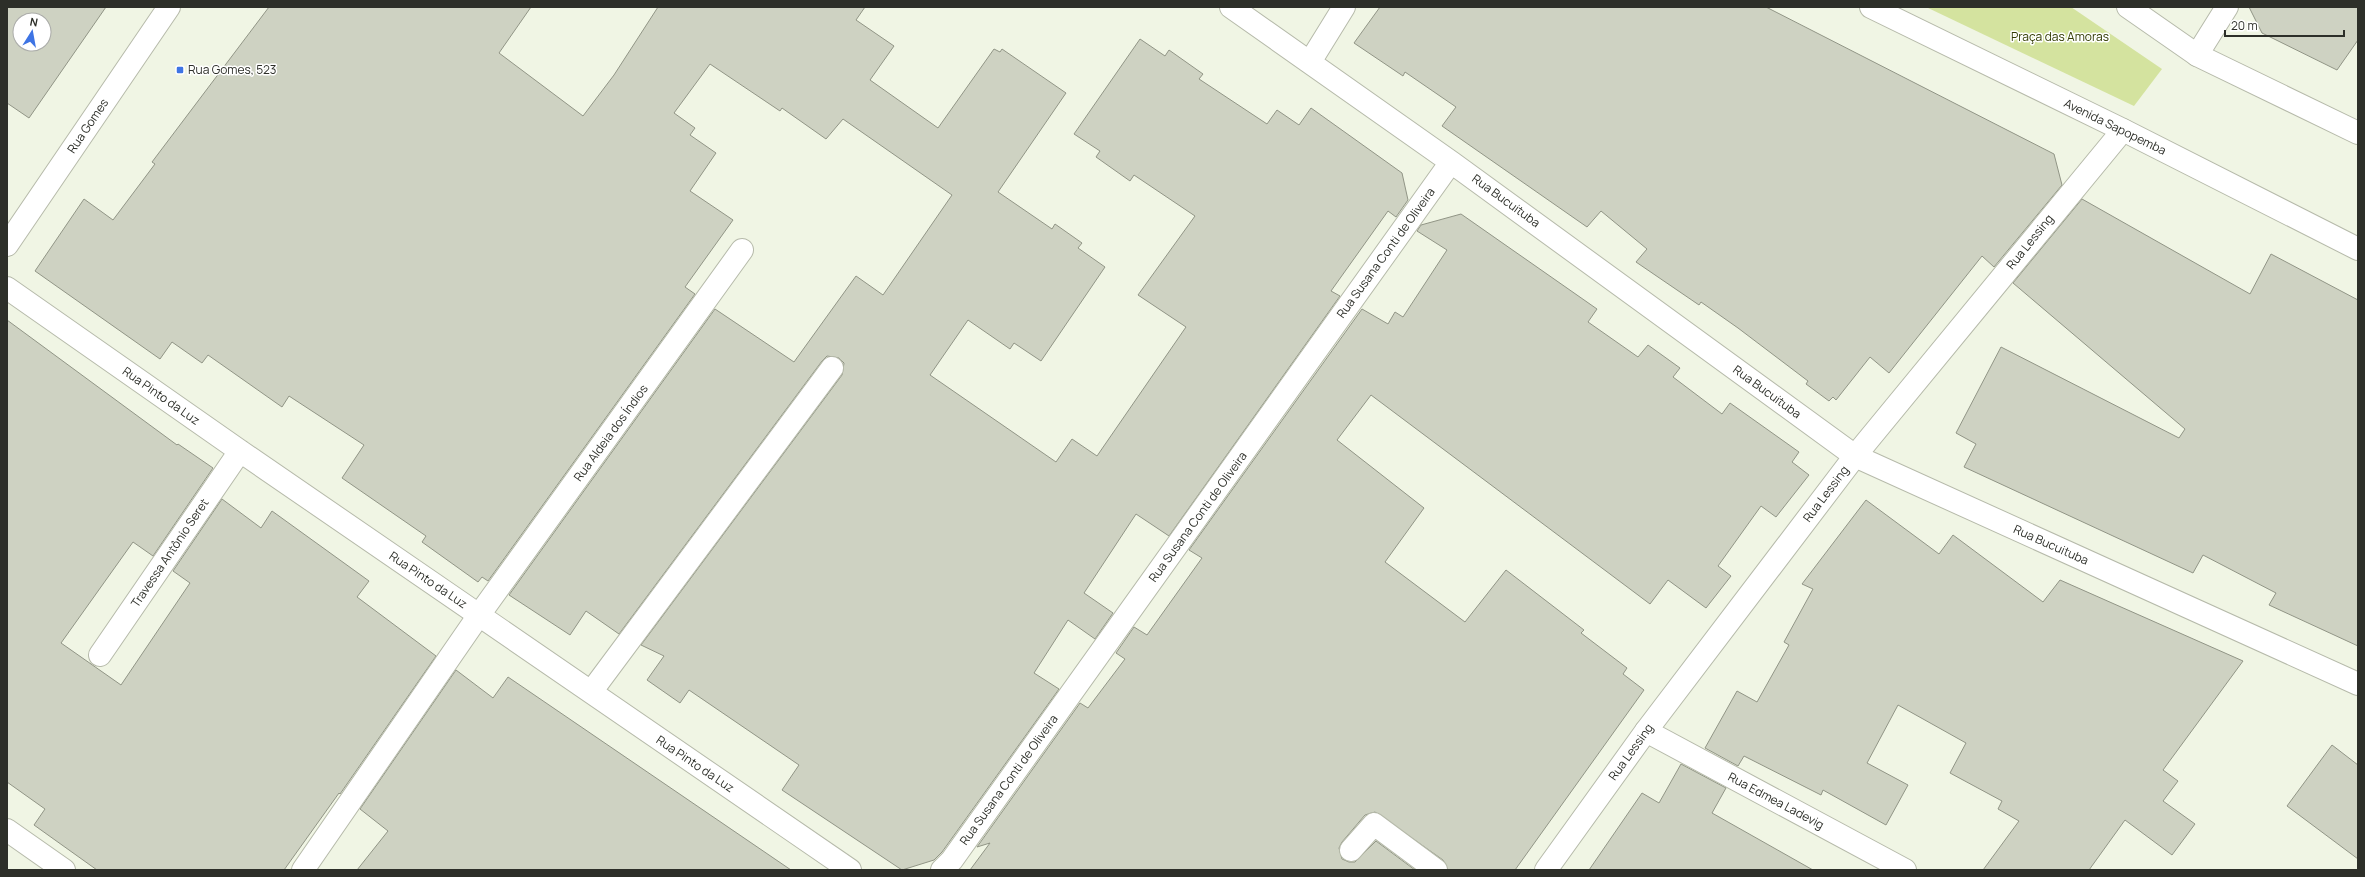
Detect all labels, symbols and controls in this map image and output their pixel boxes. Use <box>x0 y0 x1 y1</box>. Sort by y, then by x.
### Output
north arrow <box>12 12 52 52</box>
scale bar <box>2225 12 2344 38</box>
text: N <box>29 14 39 30</box>
text: 20 m <box>2231 17 2258 34</box>
park label: Praça das Amoras <box>2011 28 2109 45</box>
place label: Rua Gomes, 523 <box>188 61 276 78</box>
marker: Rua Gomes, 523 <box>175 65 185 75</box>
street label: Avenida Sapopemba <box>2061 94 2169 159</box>
street label: Rua Gomes <box>63 95 112 156</box>
street label: Rua Bucuituba <box>1469 170 1544 231</box>
street label: Rua Susana Conti de Oliveira <box>1332 184 1439 321</box>
street label: Rua Lessing <box>2002 210 2057 273</box>
street label: Rua Bucuituba <box>1730 361 1805 422</box>
street label: Rua Pinto da Luz <box>119 363 203 429</box>
street label: Rua Aldeia dos Índios <box>570 381 652 485</box>
street label: Rua Susana Conti de Oliveira <box>1144 448 1251 585</box>
street label: Rua Lessing <box>1799 462 1852 525</box>
street label: Travessa Antônio Seret <box>127 495 212 610</box>
street label: Rua Bucuituba <box>2011 520 2091 569</box>
street label: Rua Pinto da Luz <box>386 547 471 612</box>
street label: Rua Susana Conti de Oliveira <box>955 711 1062 848</box>
street label: Rua Lessing <box>1604 720 1657 784</box>
street label: Rua Pinto da Luz <box>653 731 738 796</box>
street label: Rua Edmea Ladevig <box>1725 768 1827 833</box>

